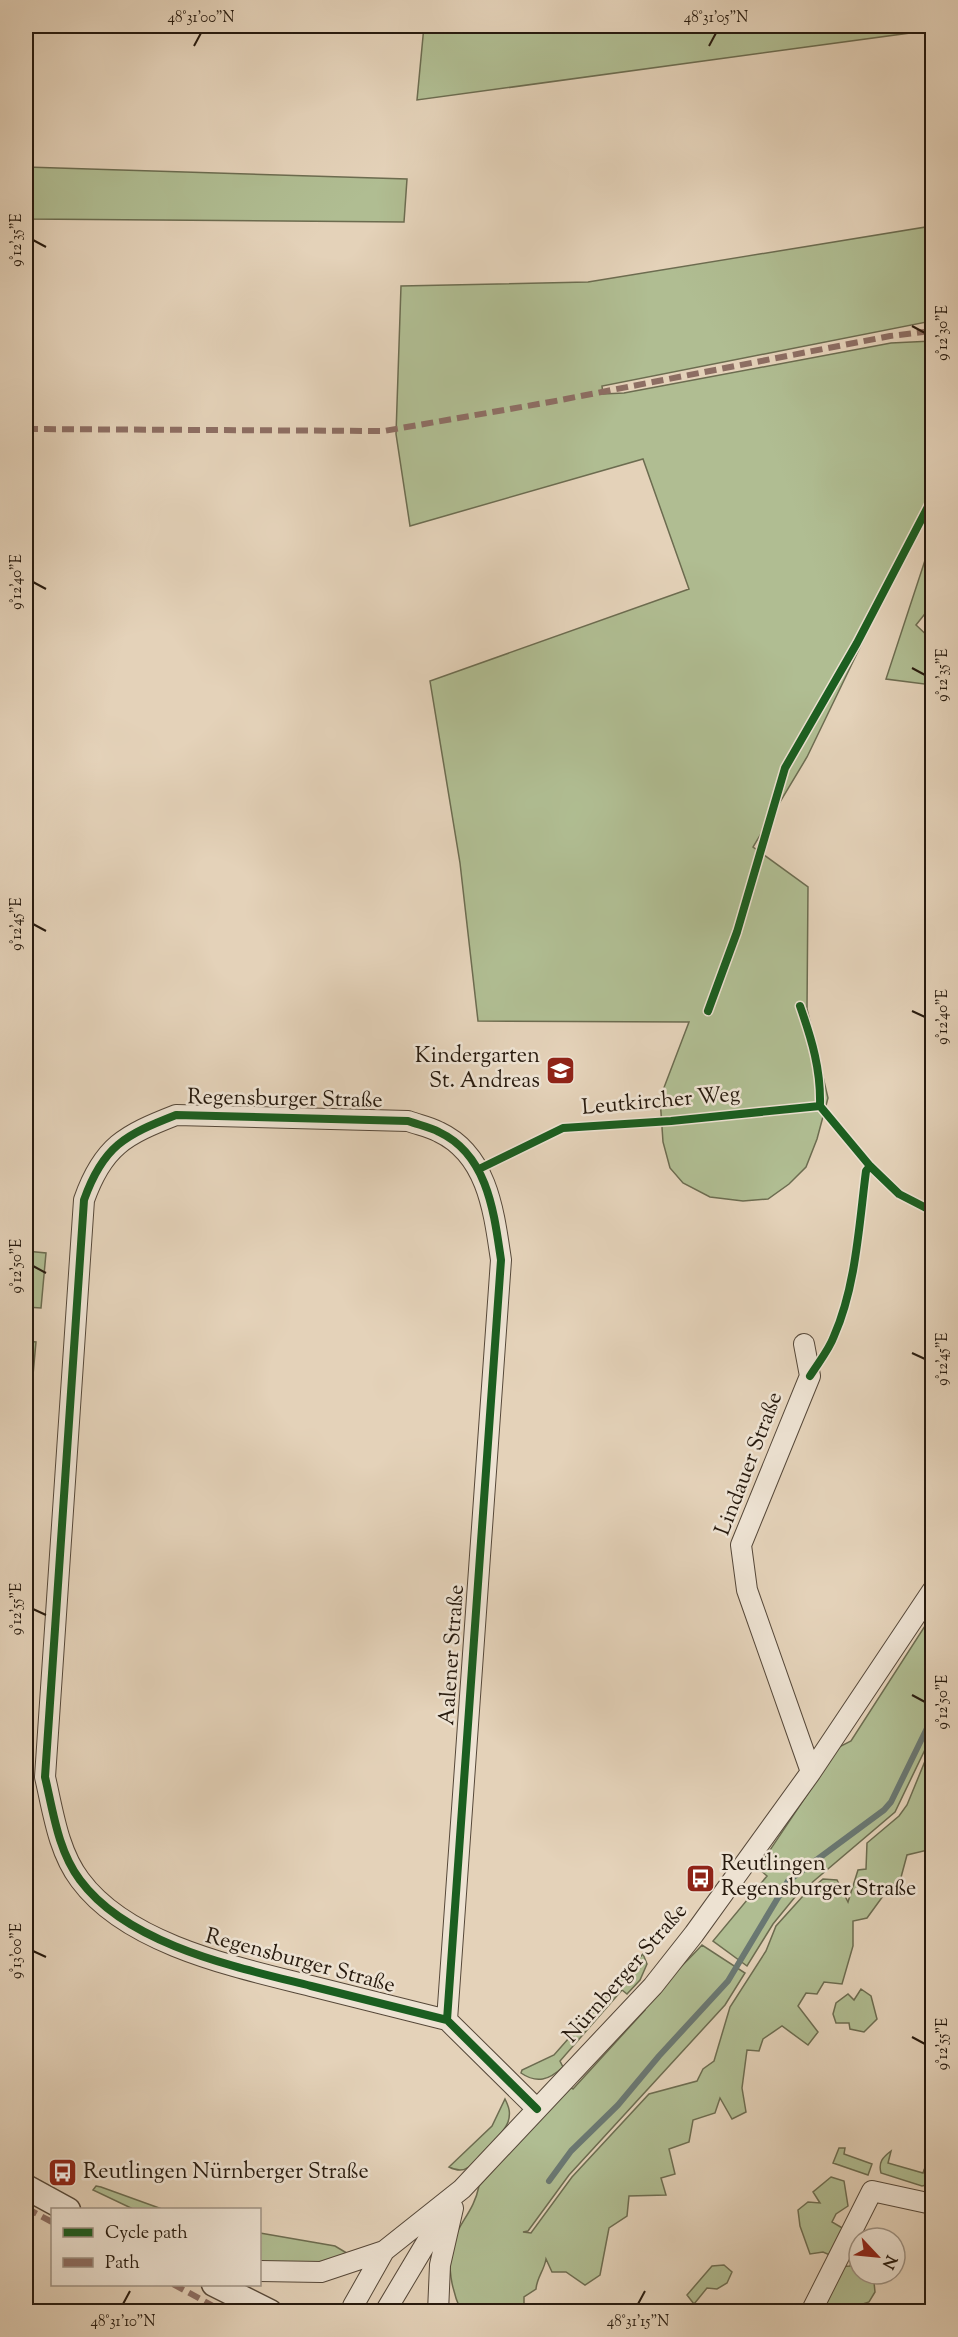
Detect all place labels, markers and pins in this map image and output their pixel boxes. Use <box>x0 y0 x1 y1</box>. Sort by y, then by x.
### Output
place label: Kindergarten St. Andreas <box>415 1041 540 1098</box>
school or university icon: Kindergarten St. Andreas <box>545 1054 577 1086</box>
place label: Reutlingen Regensburger Straße <box>721 1849 916 1906</box>
bus stop icon: Reutlingen Regensburger Straße <box>684 1862 716 1894</box>
bus stop icon: Reutlingen Nürnberger Straße <box>46 2157 78 2189</box>
place label: Reutlingen Nürnberger Straße <box>83 2157 369 2189</box>

